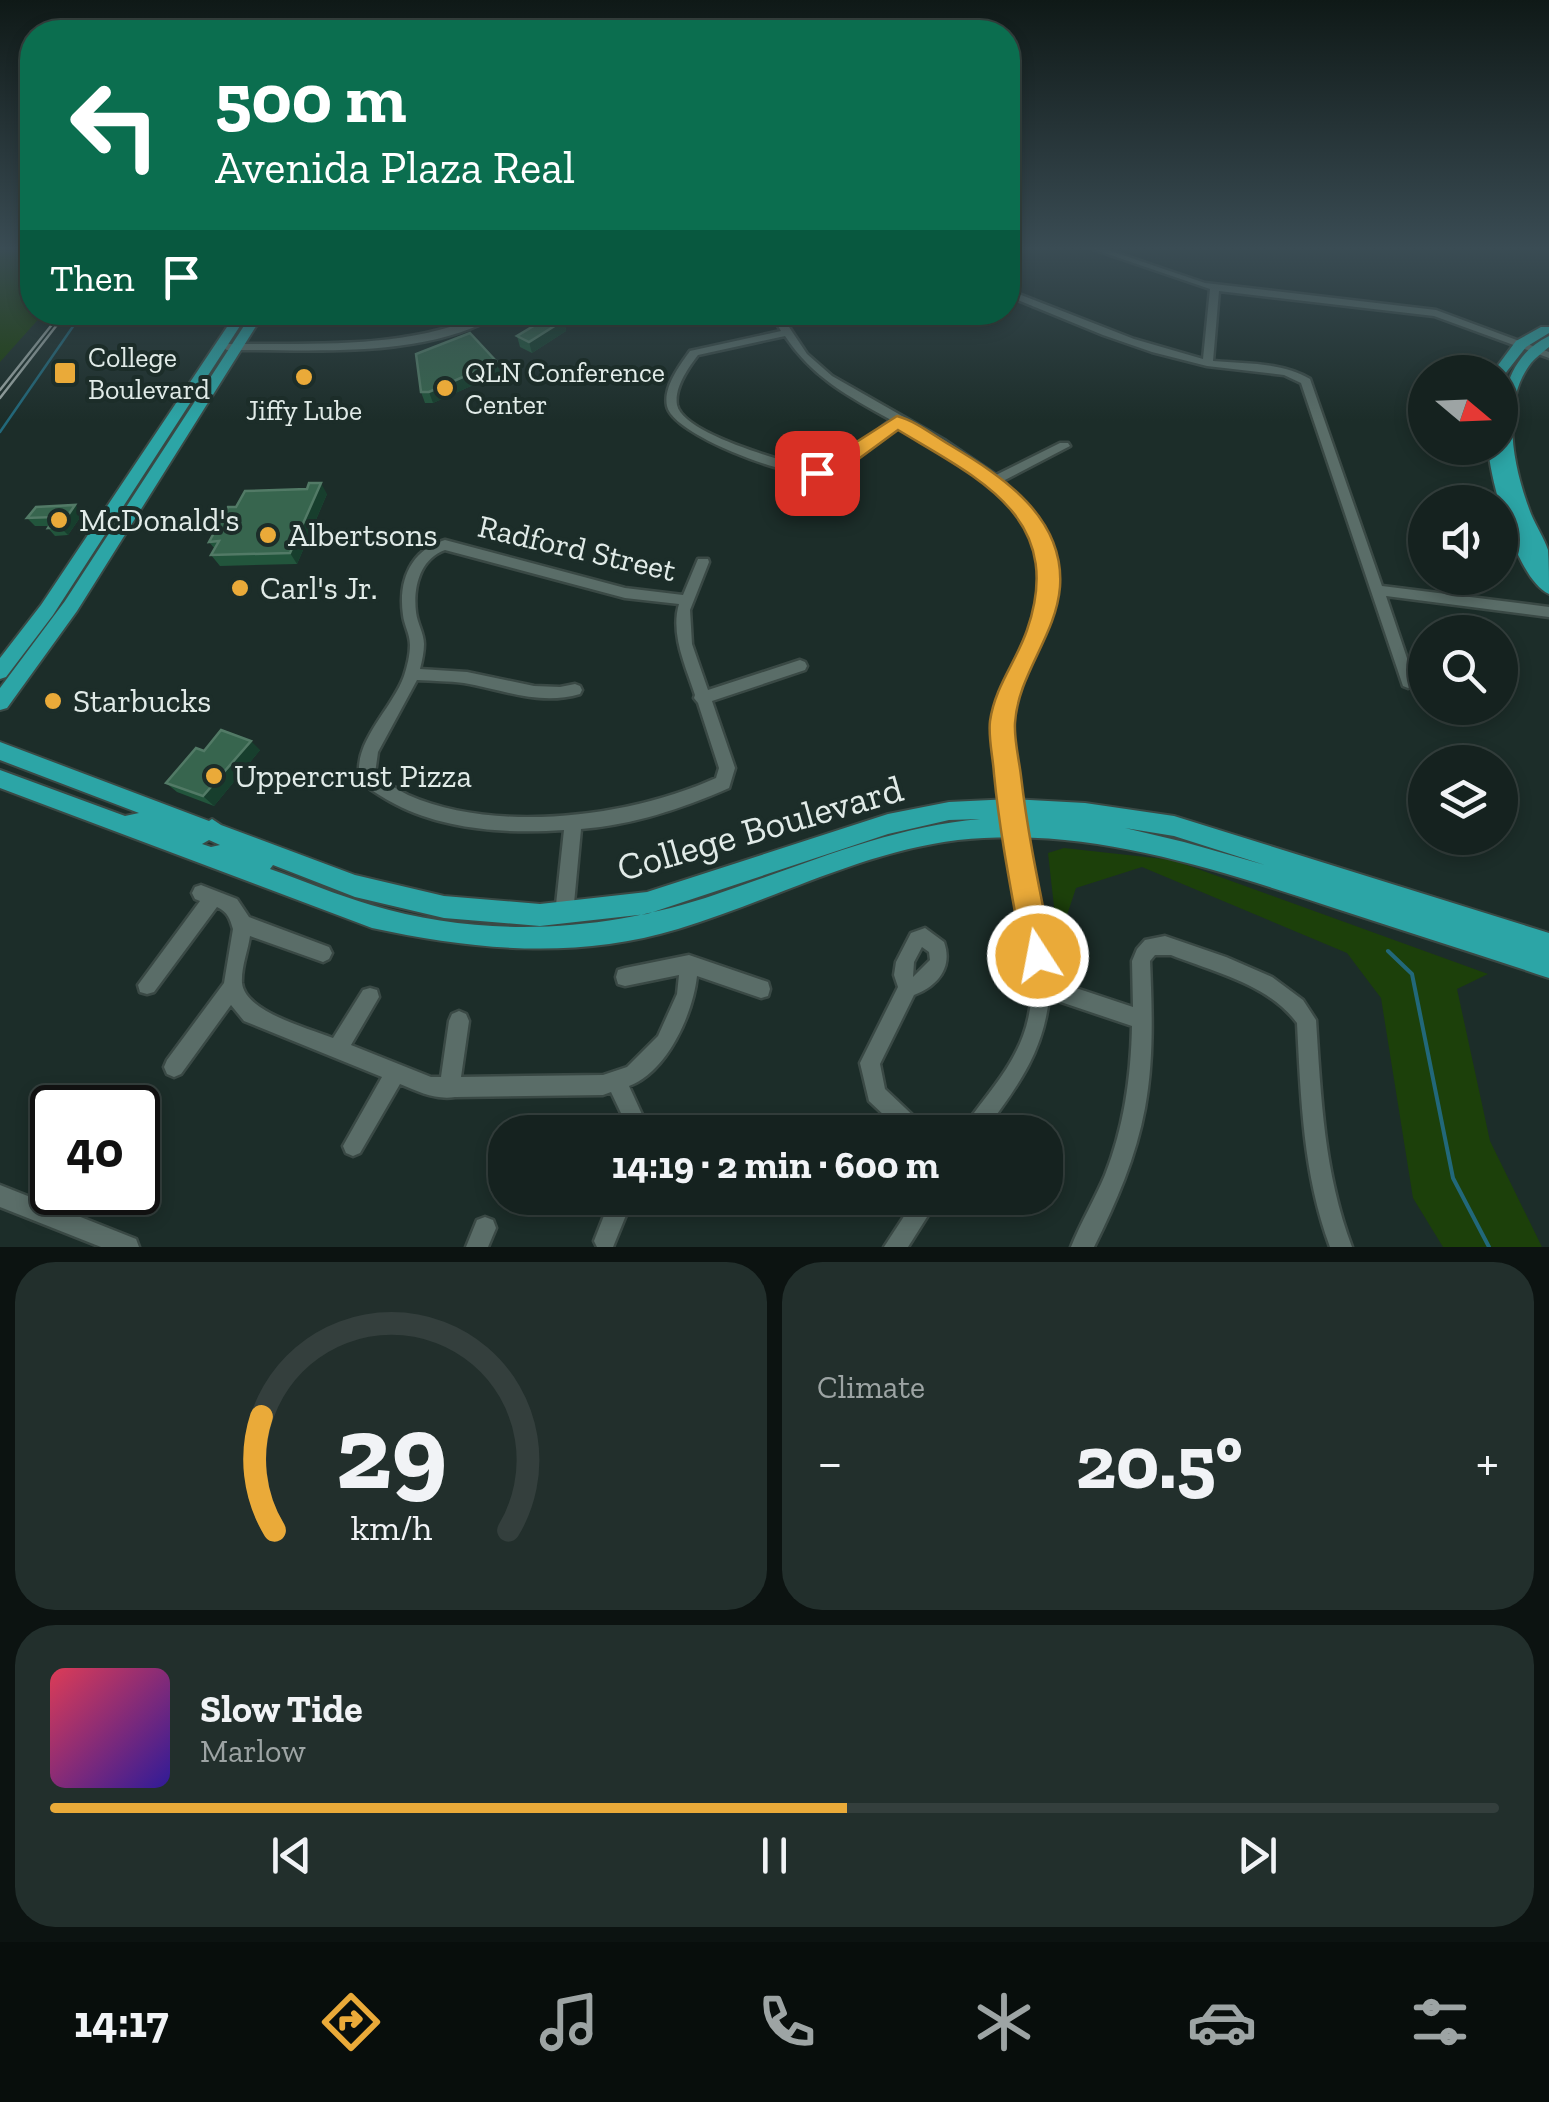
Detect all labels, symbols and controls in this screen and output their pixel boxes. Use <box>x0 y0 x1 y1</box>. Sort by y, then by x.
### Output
text: 500 m <box>215 56 407 140</box>
icon: left <box>50 60 180 190</box>
text: Avenida Plaza Real <box>215 141 575 195</box>
icon: arrive <box>154 250 209 305</box>
text: Then <box>50 255 134 301</box>
place label: College Boulevard <box>88 341 210 406</box>
north arrow <box>1408 355 1518 465</box>
map controls <box>1408 355 1518 855</box>
place label: QLN Conference Center <box>465 356 665 421</box>
marker: College Boulevard <box>52 360 78 386</box>
marker: Jiffy Lube <box>293 366 315 388</box>
marker: QLN Conference Center <box>434 377 456 399</box>
place label: Jiffy Lube <box>246 394 362 427</box>
pin <box>775 431 860 516</box>
icon: arrive <box>790 446 845 501</box>
button: sound <box>1408 485 1518 595</box>
place label: McDonald's <box>79 501 240 539</box>
street label: Radford Street <box>474 507 680 589</box>
marker: McDonald's <box>48 509 70 531</box>
place label: Albertsons <box>288 516 437 554</box>
marker: Albertsons <box>257 524 279 546</box>
place label: Carl's Jr. <box>260 569 377 607</box>
marker: Carl's Jr. <box>229 577 251 599</box>
button: search <box>1408 615 1518 725</box>
place label: Starbucks <box>73 682 211 720</box>
marker: Starbucks <box>42 690 64 712</box>
button: layers <box>1408 745 1518 855</box>
place label: Uppercrust Pizza <box>234 757 472 795</box>
marker: Uppercrust Pizza <box>203 765 225 787</box>
street label: College Boulevard <box>612 765 908 891</box>
position arrow <box>986 904 1090 1008</box>
speed limit sign: 40 <box>30 1085 160 1215</box>
text: 14:19 · 2 min · 600 m <box>612 1142 939 1188</box>
text: Climate <box>817 1368 925 1406</box>
text: 29 <box>335 1390 447 1515</box>
text: 20.5° <box>1076 1417 1243 1507</box>
text: − <box>817 1429 843 1495</box>
text: + <box>1476 1429 1499 1495</box>
text: km/h <box>350 1506 432 1549</box>
text: Slow Tide <box>200 1686 363 1732</box>
text: Marlow <box>200 1732 306 1770</box>
icon: previous <box>264 1828 319 1883</box>
icon: pause <box>747 1828 802 1883</box>
icon: next <box>1230 1828 1285 1883</box>
icon: directions <box>316 1987 386 2057</box>
icon: music <box>534 1987 604 2057</box>
icon: phone <box>752 1987 822 2057</box>
icon: climate <box>969 1987 1039 2057</box>
icon: car <box>1187 1987 1257 2057</box>
icon: filters <box>1405 1987 1475 2057</box>
text: 14:17 <box>74 1995 168 2049</box>

